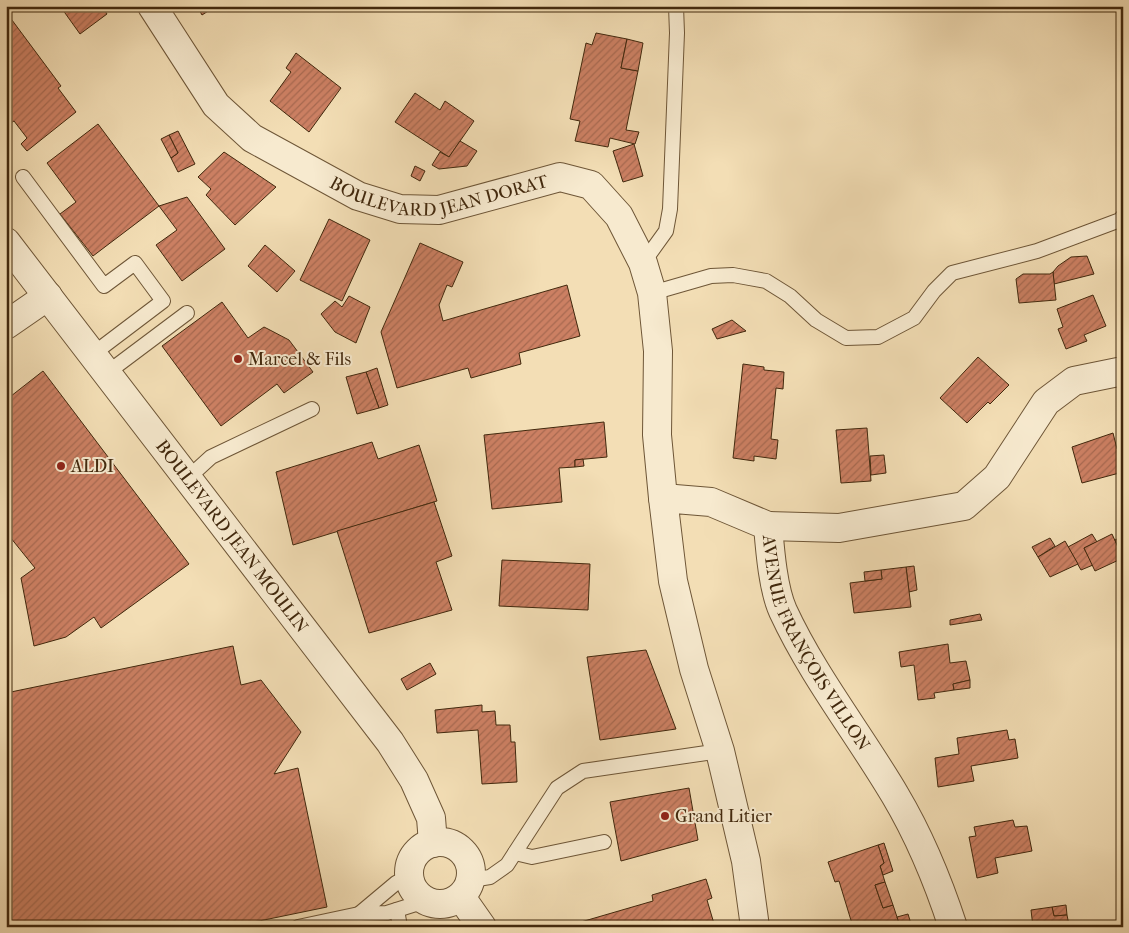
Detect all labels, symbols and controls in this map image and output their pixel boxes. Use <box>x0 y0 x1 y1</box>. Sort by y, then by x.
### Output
street label: BOULEVARD JEAN DORAT <box>327 167 553 189</box>
text: BOULEVARD JEAN DORAT <box>326 170 551 221</box>
place label: Marcel & Fils <box>248 349 352 370</box>
marker: Marcel & Fils <box>232 353 244 365</box>
street label: BOULEVARD JEAN MOULIN <box>151 436 313 637</box>
place label: ALDI <box>70 456 114 477</box>
marker: ALDI <box>55 460 67 472</box>
street label: AVENUE FRANÇOIS VILLON <box>758 533 875 755</box>
place label: Grand Litier <box>675 806 772 827</box>
marker: Grand Litier <box>659 810 671 822</box>

